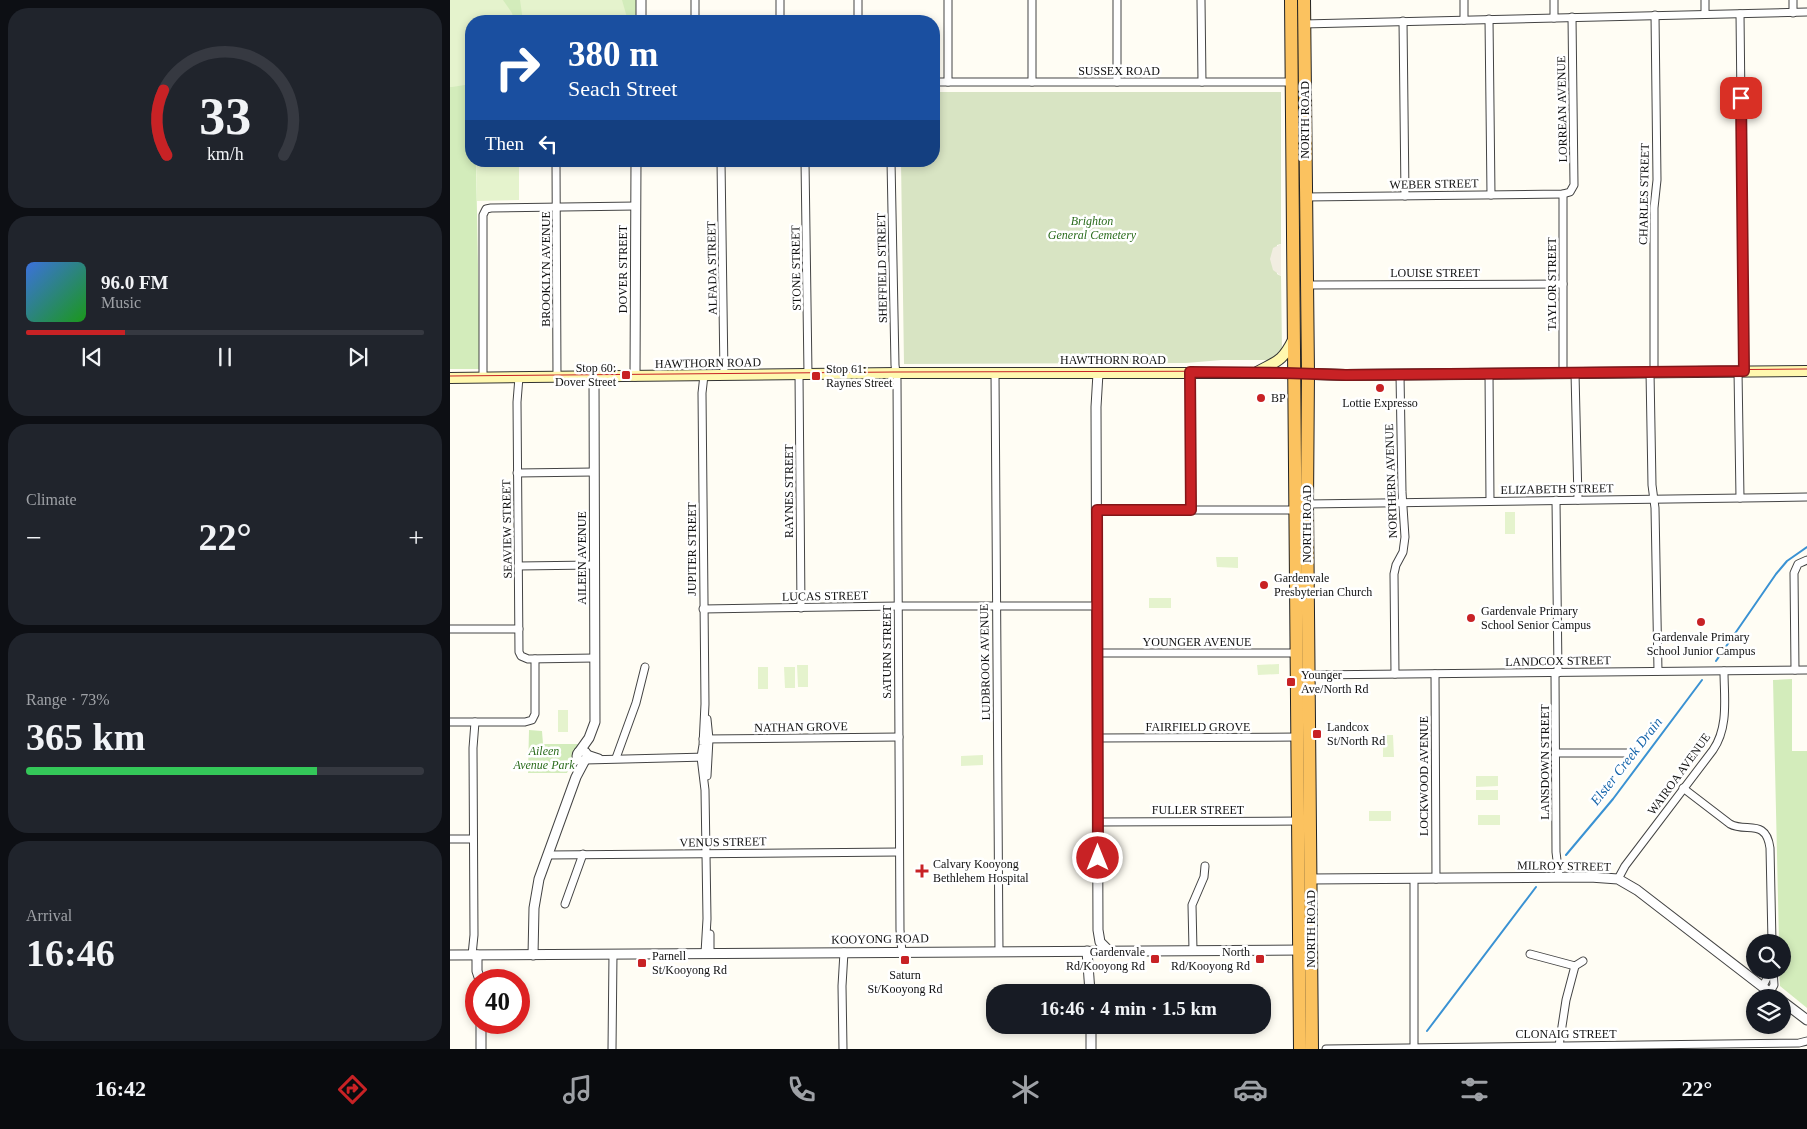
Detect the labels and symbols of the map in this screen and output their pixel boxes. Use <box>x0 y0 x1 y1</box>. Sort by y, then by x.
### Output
street label: LORREAN AVENUE <box>1554 55 1570 163</box>
street label: SUSSEX ROAD <box>1078 64 1160 78</box>
pin <box>1720 77 1762 119</box>
street label: NORTH ROAD <box>1298 81 1312 159</box>
street label: CHARLES STREET <box>1636 142 1652 245</box>
street label: WEBER STREET <box>1389 176 1479 192</box>
street label: BROOKLYN AVENUE <box>539 211 553 327</box>
street label: SHEFFIELD STREET <box>874 212 890 323</box>
park label: Brighton General Cemetery <box>1048 214 1137 242</box>
street label: ALFADA STREET <box>704 220 720 315</box>
street label: DOVER STREET <box>616 224 630 313</box>
street label: STONE STREET <box>788 224 804 311</box>
street label: TAYLOR STREET <box>1545 237 1559 331</box>
street label: LOUISE STREET <box>1390 266 1480 280</box>
street label: HAWTHORN ROAD <box>1060 353 1166 367</box>
street label: HAWTHORN ROAD <box>655 355 761 371</box>
place label: Stop 60: Dover Street <box>555 361 617 389</box>
place label: Stop 61: Raynes Street <box>826 362 893 390</box>
marker: Stop 60: Dover Street <box>620 369 632 381</box>
marker: Stop 61: Raynes Street <box>810 370 822 382</box>
marker: Lottie Expresso <box>1374 382 1386 394</box>
place label: BP <box>1271 391 1286 405</box>
marker: BP <box>1255 392 1267 404</box>
place label: Lottie Expresso <box>1342 396 1418 410</box>
street label: NORTHERN AVENUE <box>1382 423 1400 539</box>
street label: RAYNES STREET <box>782 443 796 538</box>
street label: SEAVIEW STREET <box>499 479 515 579</box>
street label: ELIZABETH STREET <box>1500 481 1614 497</box>
street label: NORTH ROAD <box>1300 485 1314 563</box>
street label: JUPITER STREET <box>685 501 699 596</box>
street label: AILEEN AVENUE <box>575 511 589 605</box>
place label: Gardenvale Presbyterian Church <box>1274 571 1372 599</box>
marker: Gardenvale Presbyterian Church <box>1258 579 1270 591</box>
street label: LUCAS STREET <box>782 588 869 604</box>
street label: LUDBROOK AVENUE <box>977 603 993 721</box>
place label: Gardenvale Primary School Senior Campus <box>1481 604 1591 632</box>
street label: SATURN STREET <box>880 605 894 699</box>
marker: Gardenvale Primary School Senior Campus <box>1465 612 1477 624</box>
marker: Gardenvale Primary School Junior Campus <box>1695 616 1707 628</box>
place label: Gardenvale Primary School Junior Campus <box>1647 630 1756 658</box>
street label: YOUNGER AVENUE <box>1143 635 1251 649</box>
street label: LANDCOX STREET <box>1505 653 1612 669</box>
place label: Younger Ave/North Rd <box>1301 668 1368 696</box>
marker: Younger Ave/North Rd <box>1285 676 1297 688</box>
street label: LANSDOWN STREET <box>1538 704 1552 820</box>
water label: Elster Creek Drain <box>1587 715 1665 809</box>
street label: LOCKWOOD AVENUE <box>1417 716 1431 836</box>
street label: NATHAN GROVE <box>754 719 848 735</box>
street label: FAIRFIELD GROVE <box>1146 720 1250 734</box>
place label: Landcox St/North Rd <box>1327 720 1385 748</box>
marker: Landcox St/North Rd <box>1311 728 1323 740</box>
street label: WAIROA AVENUE <box>1645 730 1713 818</box>
park label: Aileen Avenue Park <box>513 744 575 772</box>
street label: FULLER STREET <box>1152 803 1245 817</box>
position arrow <box>1071 831 1123 883</box>
street label: VENUS STREET <box>679 834 767 850</box>
place label: Calvary Kooyong Bethlehem Hospital <box>933 857 1029 885</box>
street label: MILROY STREET <box>1517 858 1612 874</box>
marker: Calvary Kooyong Bethlehem Hospital <box>915 864 929 878</box>
street label: NORTH ROAD <box>1304 890 1318 968</box>
street label: KOOYONG ROAD <box>831 931 929 947</box>
place label: Gardenvale Rd/Kooyong Rd <box>1066 945 1145 973</box>
place label: North Rd/Kooyong Rd <box>1171 945 1250 973</box>
place label: Parnell St/Kooyong Rd <box>652 949 727 977</box>
marker: Gardenvale Rd/Kooyong Rd <box>1149 953 1161 965</box>
marker: North Rd/Kooyong Rd <box>1254 953 1266 965</box>
marker: Saturn St/Kooyong Rd <box>899 954 911 966</box>
marker: Parnell St/Kooyong Rd <box>636 957 648 969</box>
place label: Saturn St/Kooyong Rd <box>867 968 943 996</box>
speed limit sign: 40 <box>465 969 530 1034</box>
street label: CLONAIG STREET <box>1516 1027 1617 1041</box>

